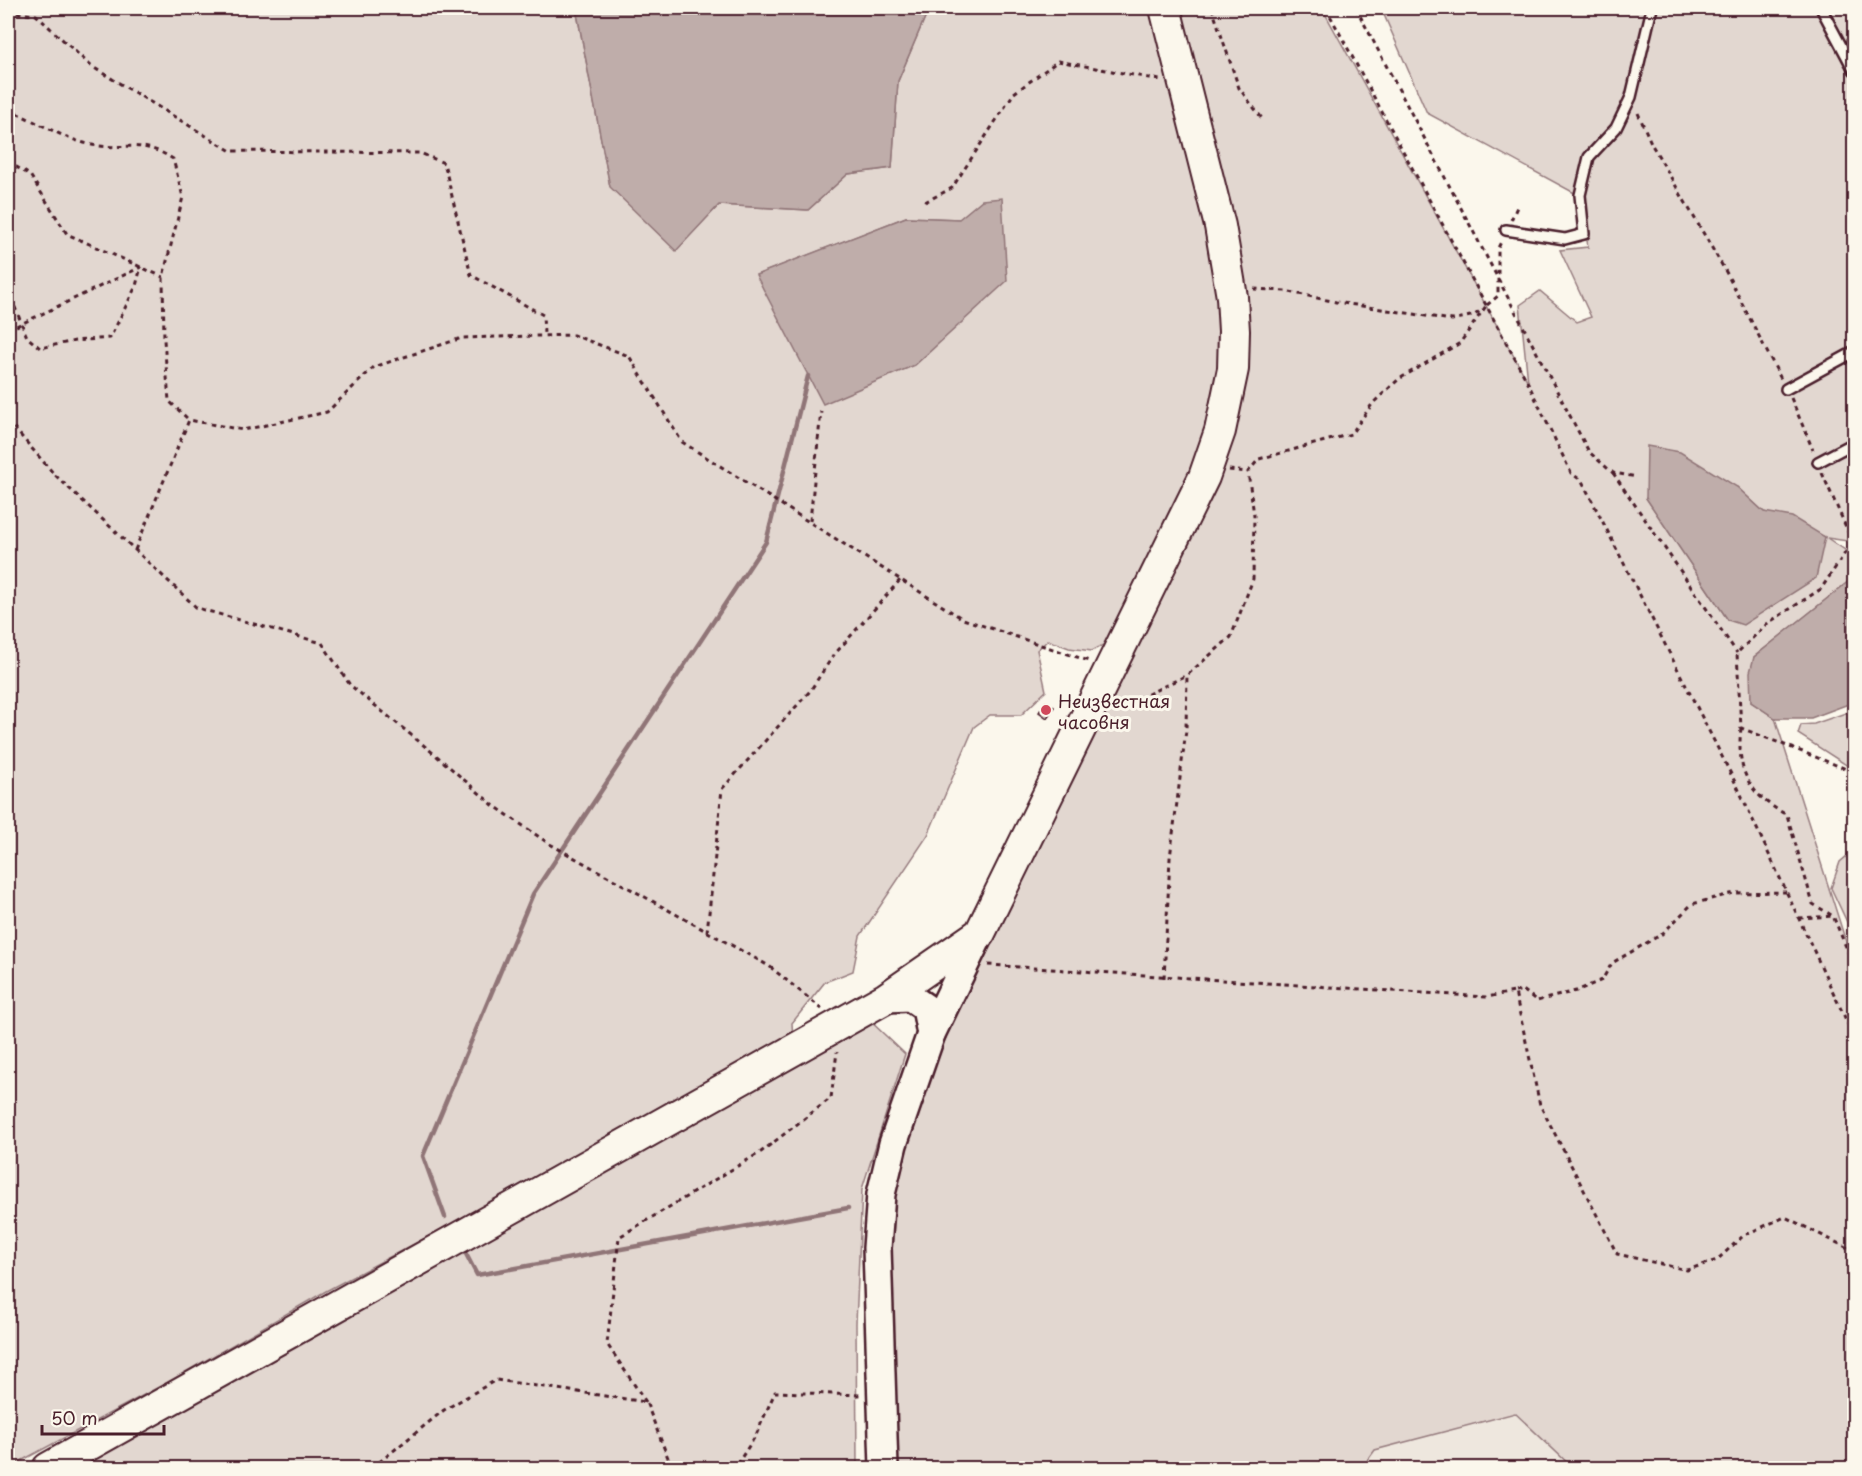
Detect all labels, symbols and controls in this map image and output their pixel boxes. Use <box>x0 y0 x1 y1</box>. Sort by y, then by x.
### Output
place label: Неизвестная часовня <box>1058 687 1170 735</box>
marker: Неизвестная часовня <box>1039 703 1053 717</box>
scale bar <box>42 1398 164 1436</box>
text: 50 m <box>51 1404 98 1431</box>

